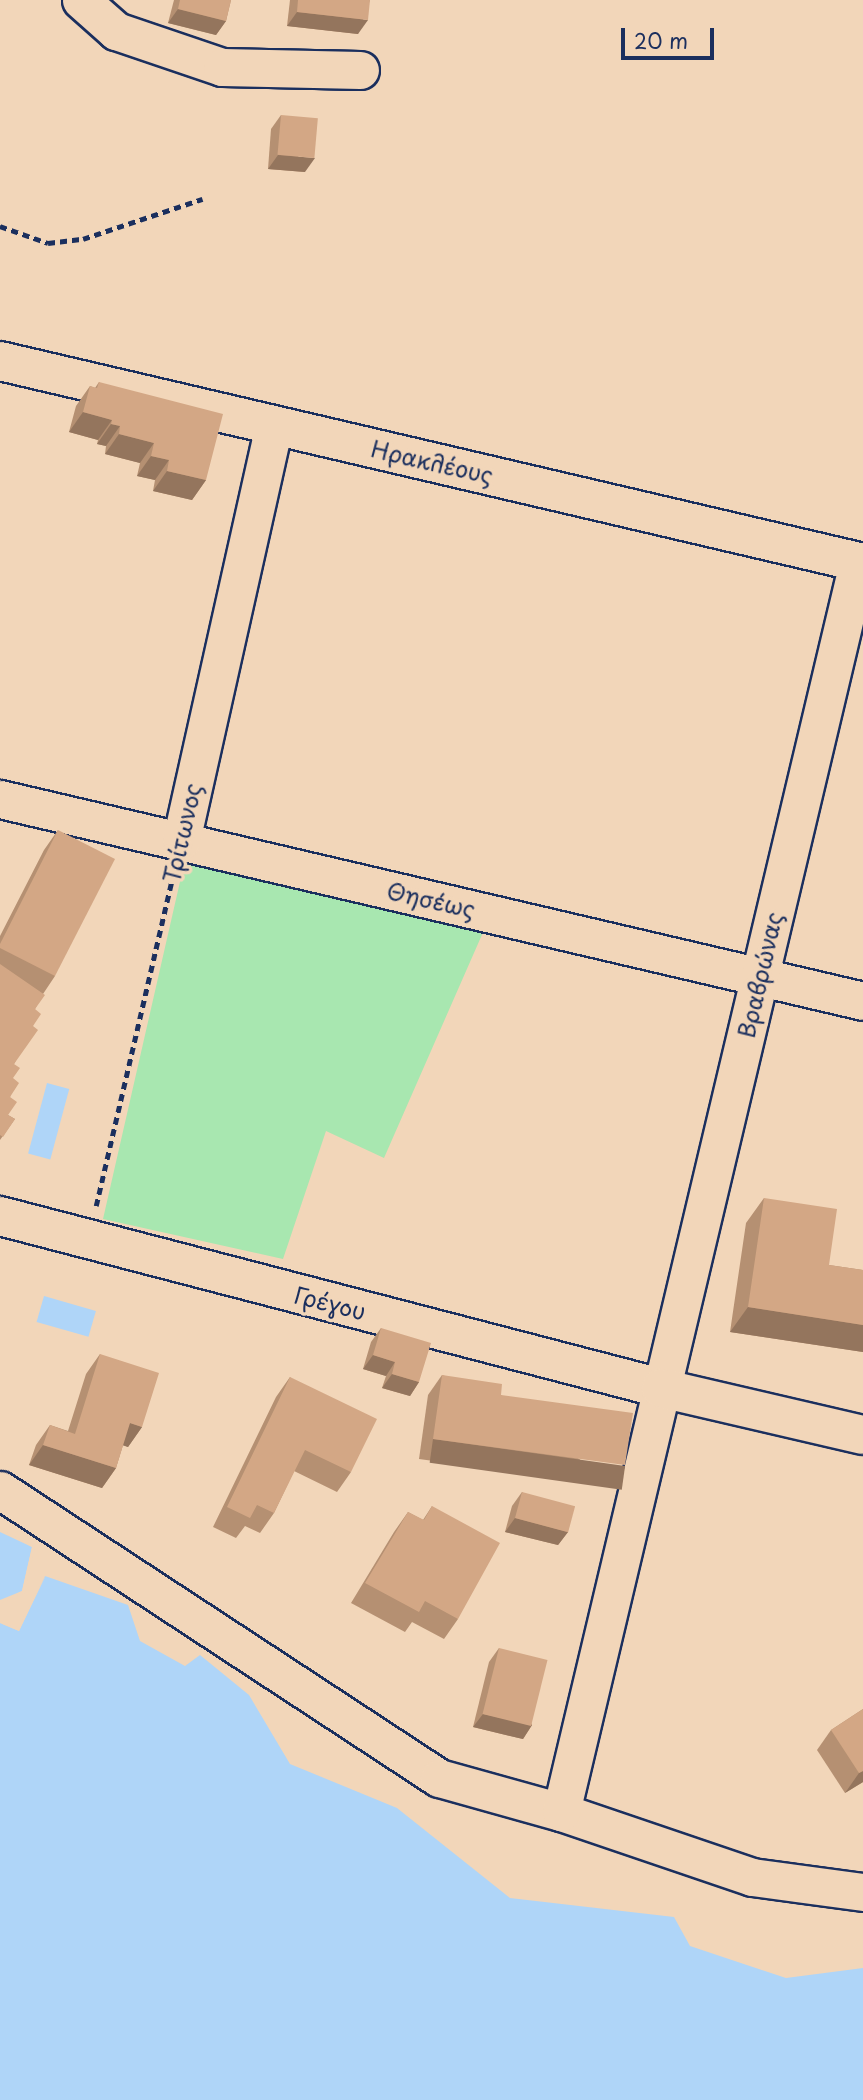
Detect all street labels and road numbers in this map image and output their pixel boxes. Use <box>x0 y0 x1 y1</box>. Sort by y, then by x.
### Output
street label: Ηρακλέους <box>368 435 496 489</box>
street label: Τρίτωνος <box>157 781 207 885</box>
street label: Θησέως <box>384 876 478 924</box>
street label: Βραβρώνας <box>732 909 788 1041</box>
street label: Γρέγου <box>291 1281 369 1325</box>

